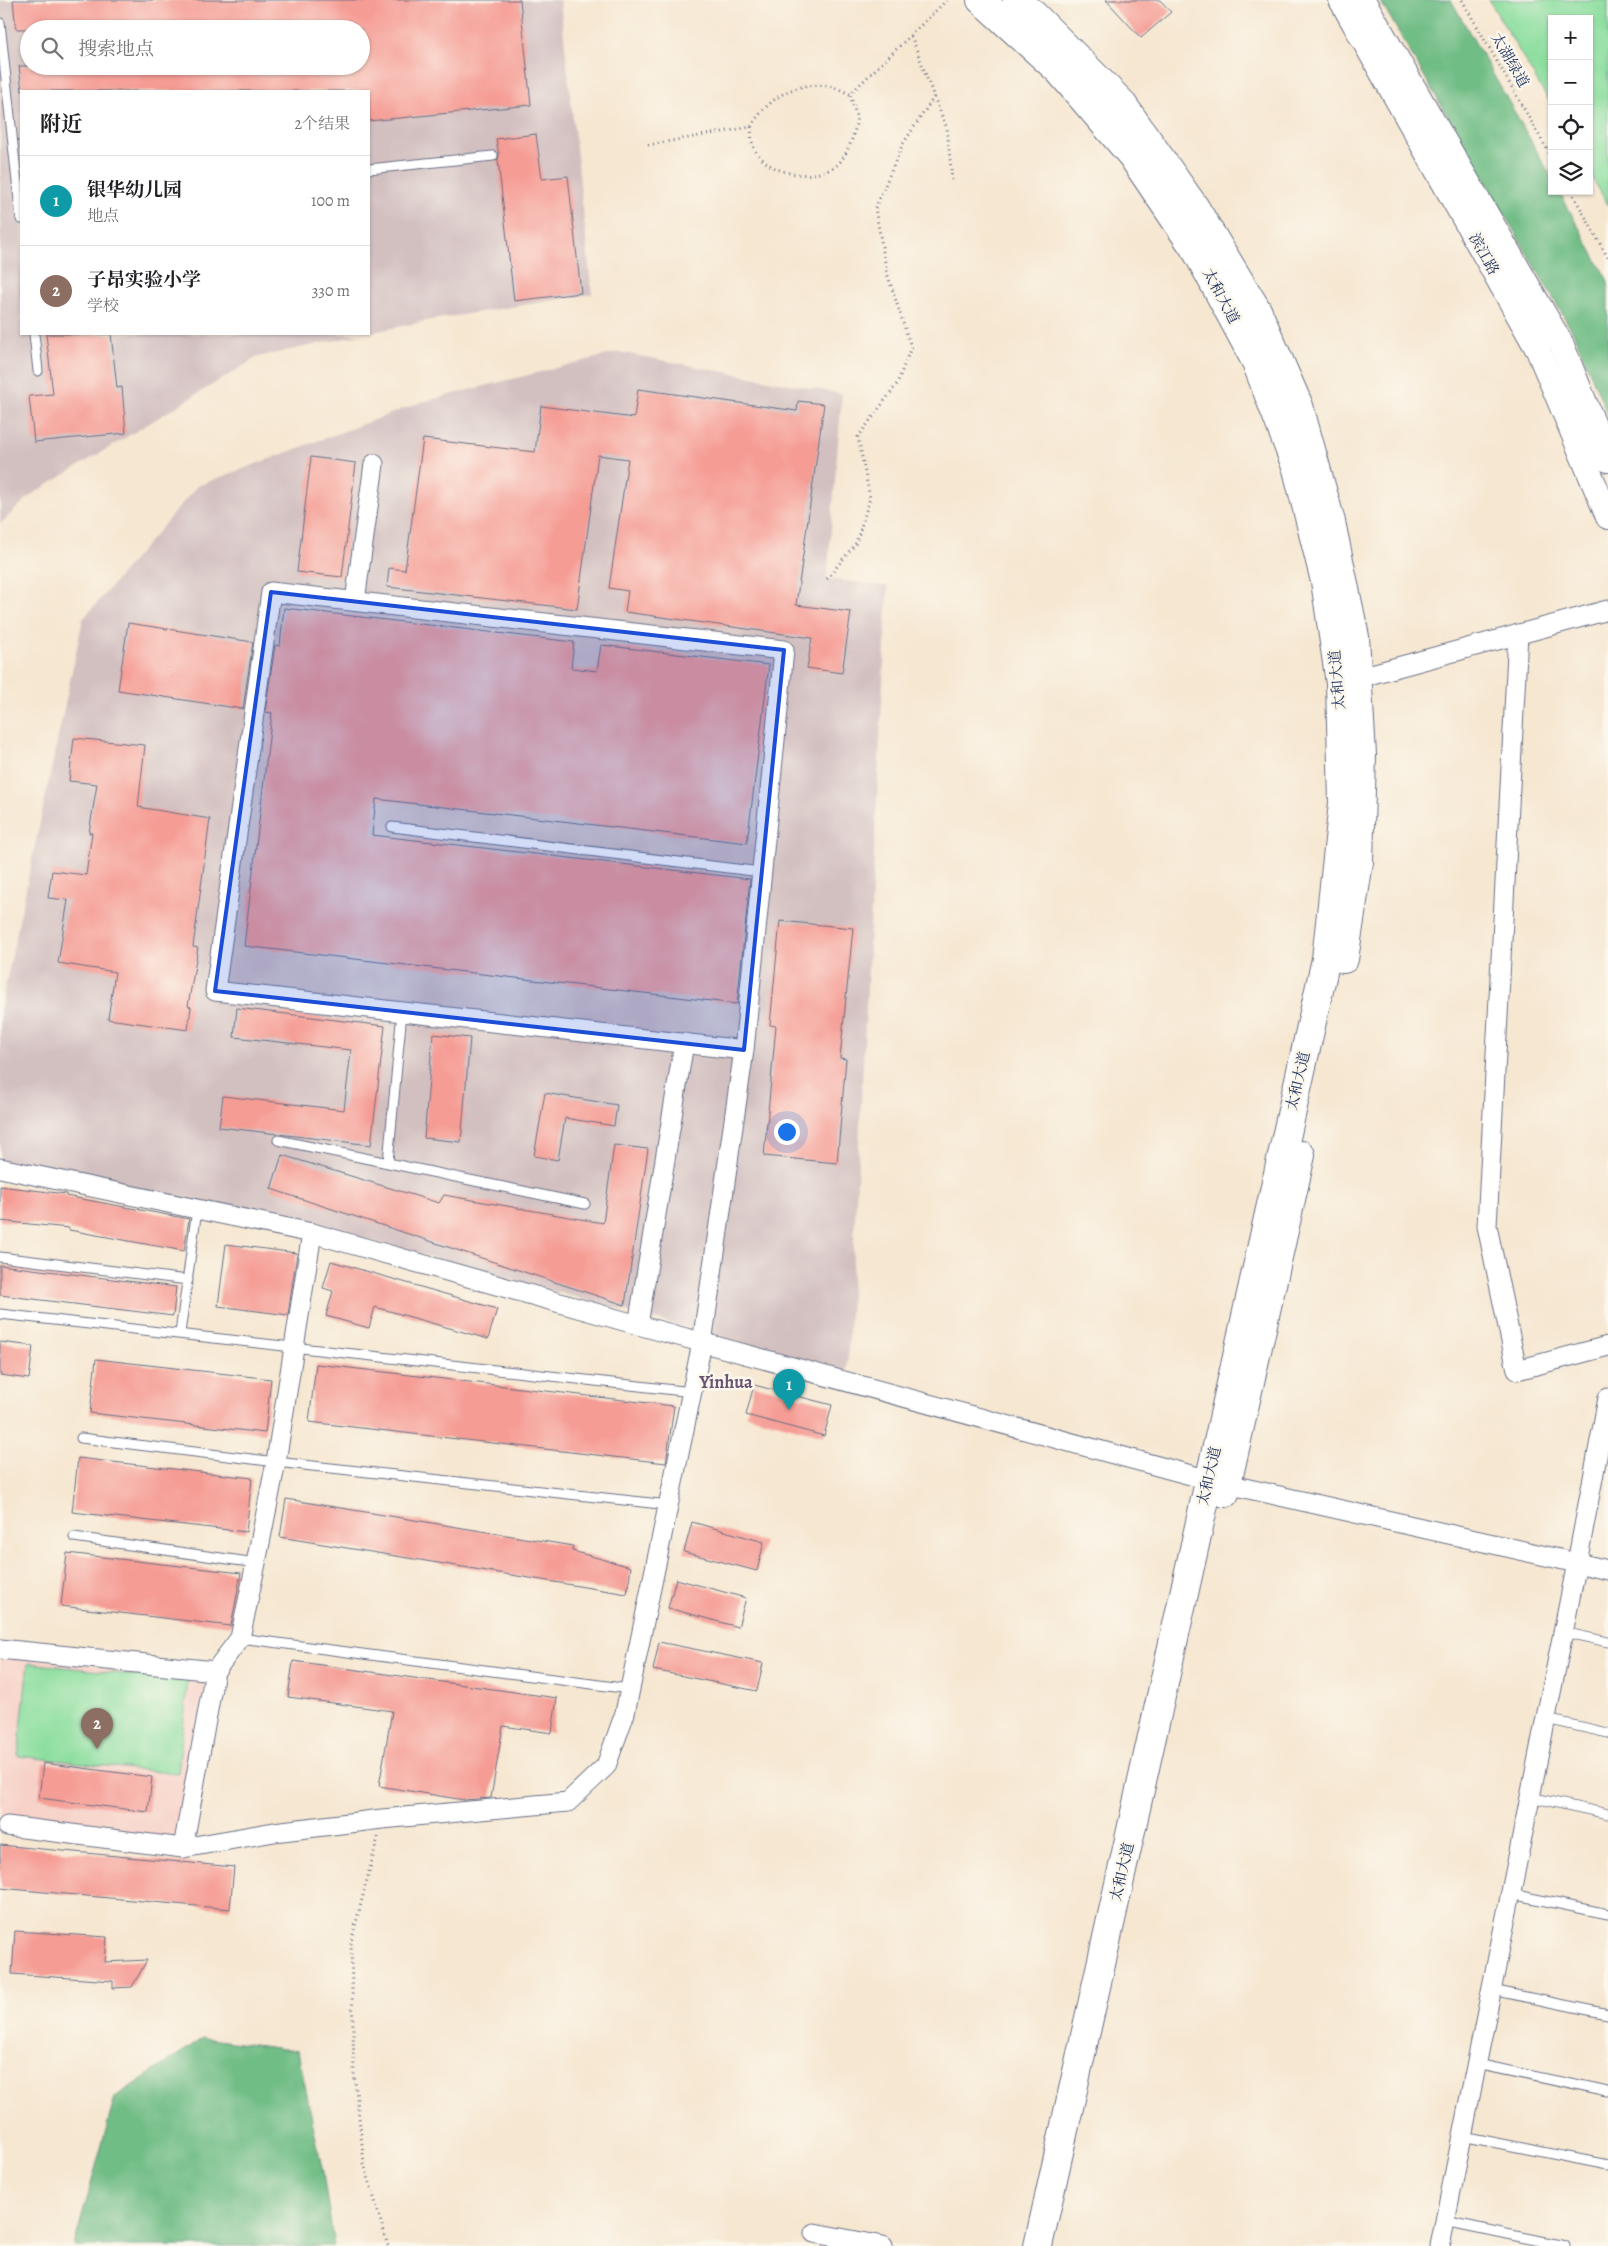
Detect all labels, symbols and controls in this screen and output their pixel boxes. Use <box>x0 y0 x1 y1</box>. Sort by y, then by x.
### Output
map controls <box>1548 15 1593 195</box>
button: + <box>1548 15 1593 60</box>
search box <box>20 20 370 75</box>
street label: 太湖绿道 <box>1486 29 1534 91</box>
icon: search <box>38 34 66 62</box>
text: 搜索地点 <box>78 36 154 62</box>
button: − <box>1548 60 1593 105</box>
button: locate <box>1548 105 1593 150</box>
text: 附近 <box>40 110 82 138</box>
text: 2个结果 <box>294 113 350 135</box>
button: layers <box>1548 150 1593 195</box>
text: 银华幼儿园 <box>87 177 182 203</box>
text: 1 <box>53 190 59 212</box>
text: 100 m <box>311 190 350 212</box>
text: 地点 <box>87 205 119 227</box>
street label: 滨江路 <box>1464 229 1504 279</box>
street label: 太和大道 <box>1198 265 1244 327</box>
text: 子昂实验小学 <box>87 267 201 293</box>
text: 2 <box>52 280 60 302</box>
text: 330 m <box>312 280 350 302</box>
text: 学校 <box>87 295 119 317</box>
street label: 太和大道 <box>1324 649 1350 711</box>
street label: 太和大道 <box>1282 1050 1314 1112</box>
your location <box>774 1119 800 1145</box>
pin: 1 <box>773 1369 805 1410</box>
district label: Yinhua <box>698 1370 753 1394</box>
street label: 太和大道 <box>1193 1445 1225 1507</box>
pin: 2 <box>81 1708 113 1749</box>
street label: 太和大道 <box>1106 1841 1138 1903</box>

